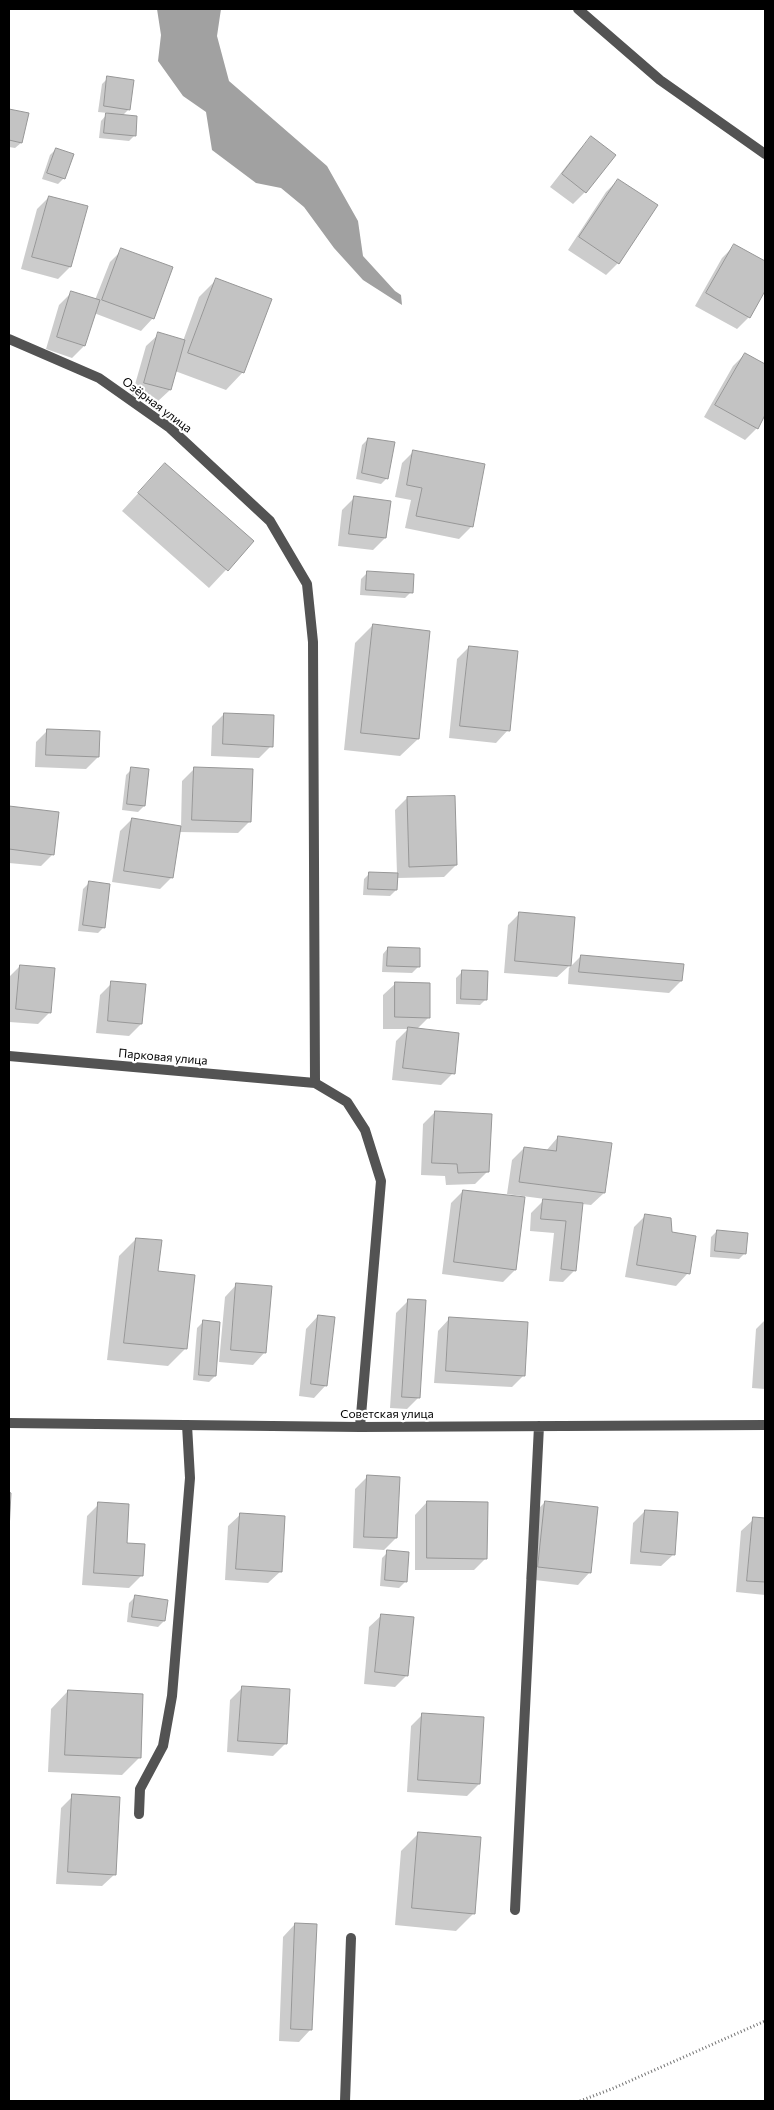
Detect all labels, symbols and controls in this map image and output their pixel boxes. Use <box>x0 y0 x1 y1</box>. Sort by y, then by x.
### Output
street label: Озёрная улица <box>119 374 195 436</box>
street label: Парковая улица <box>118 1046 208 1068</box>
street label: Советская улица <box>340 1407 434 1421</box>

